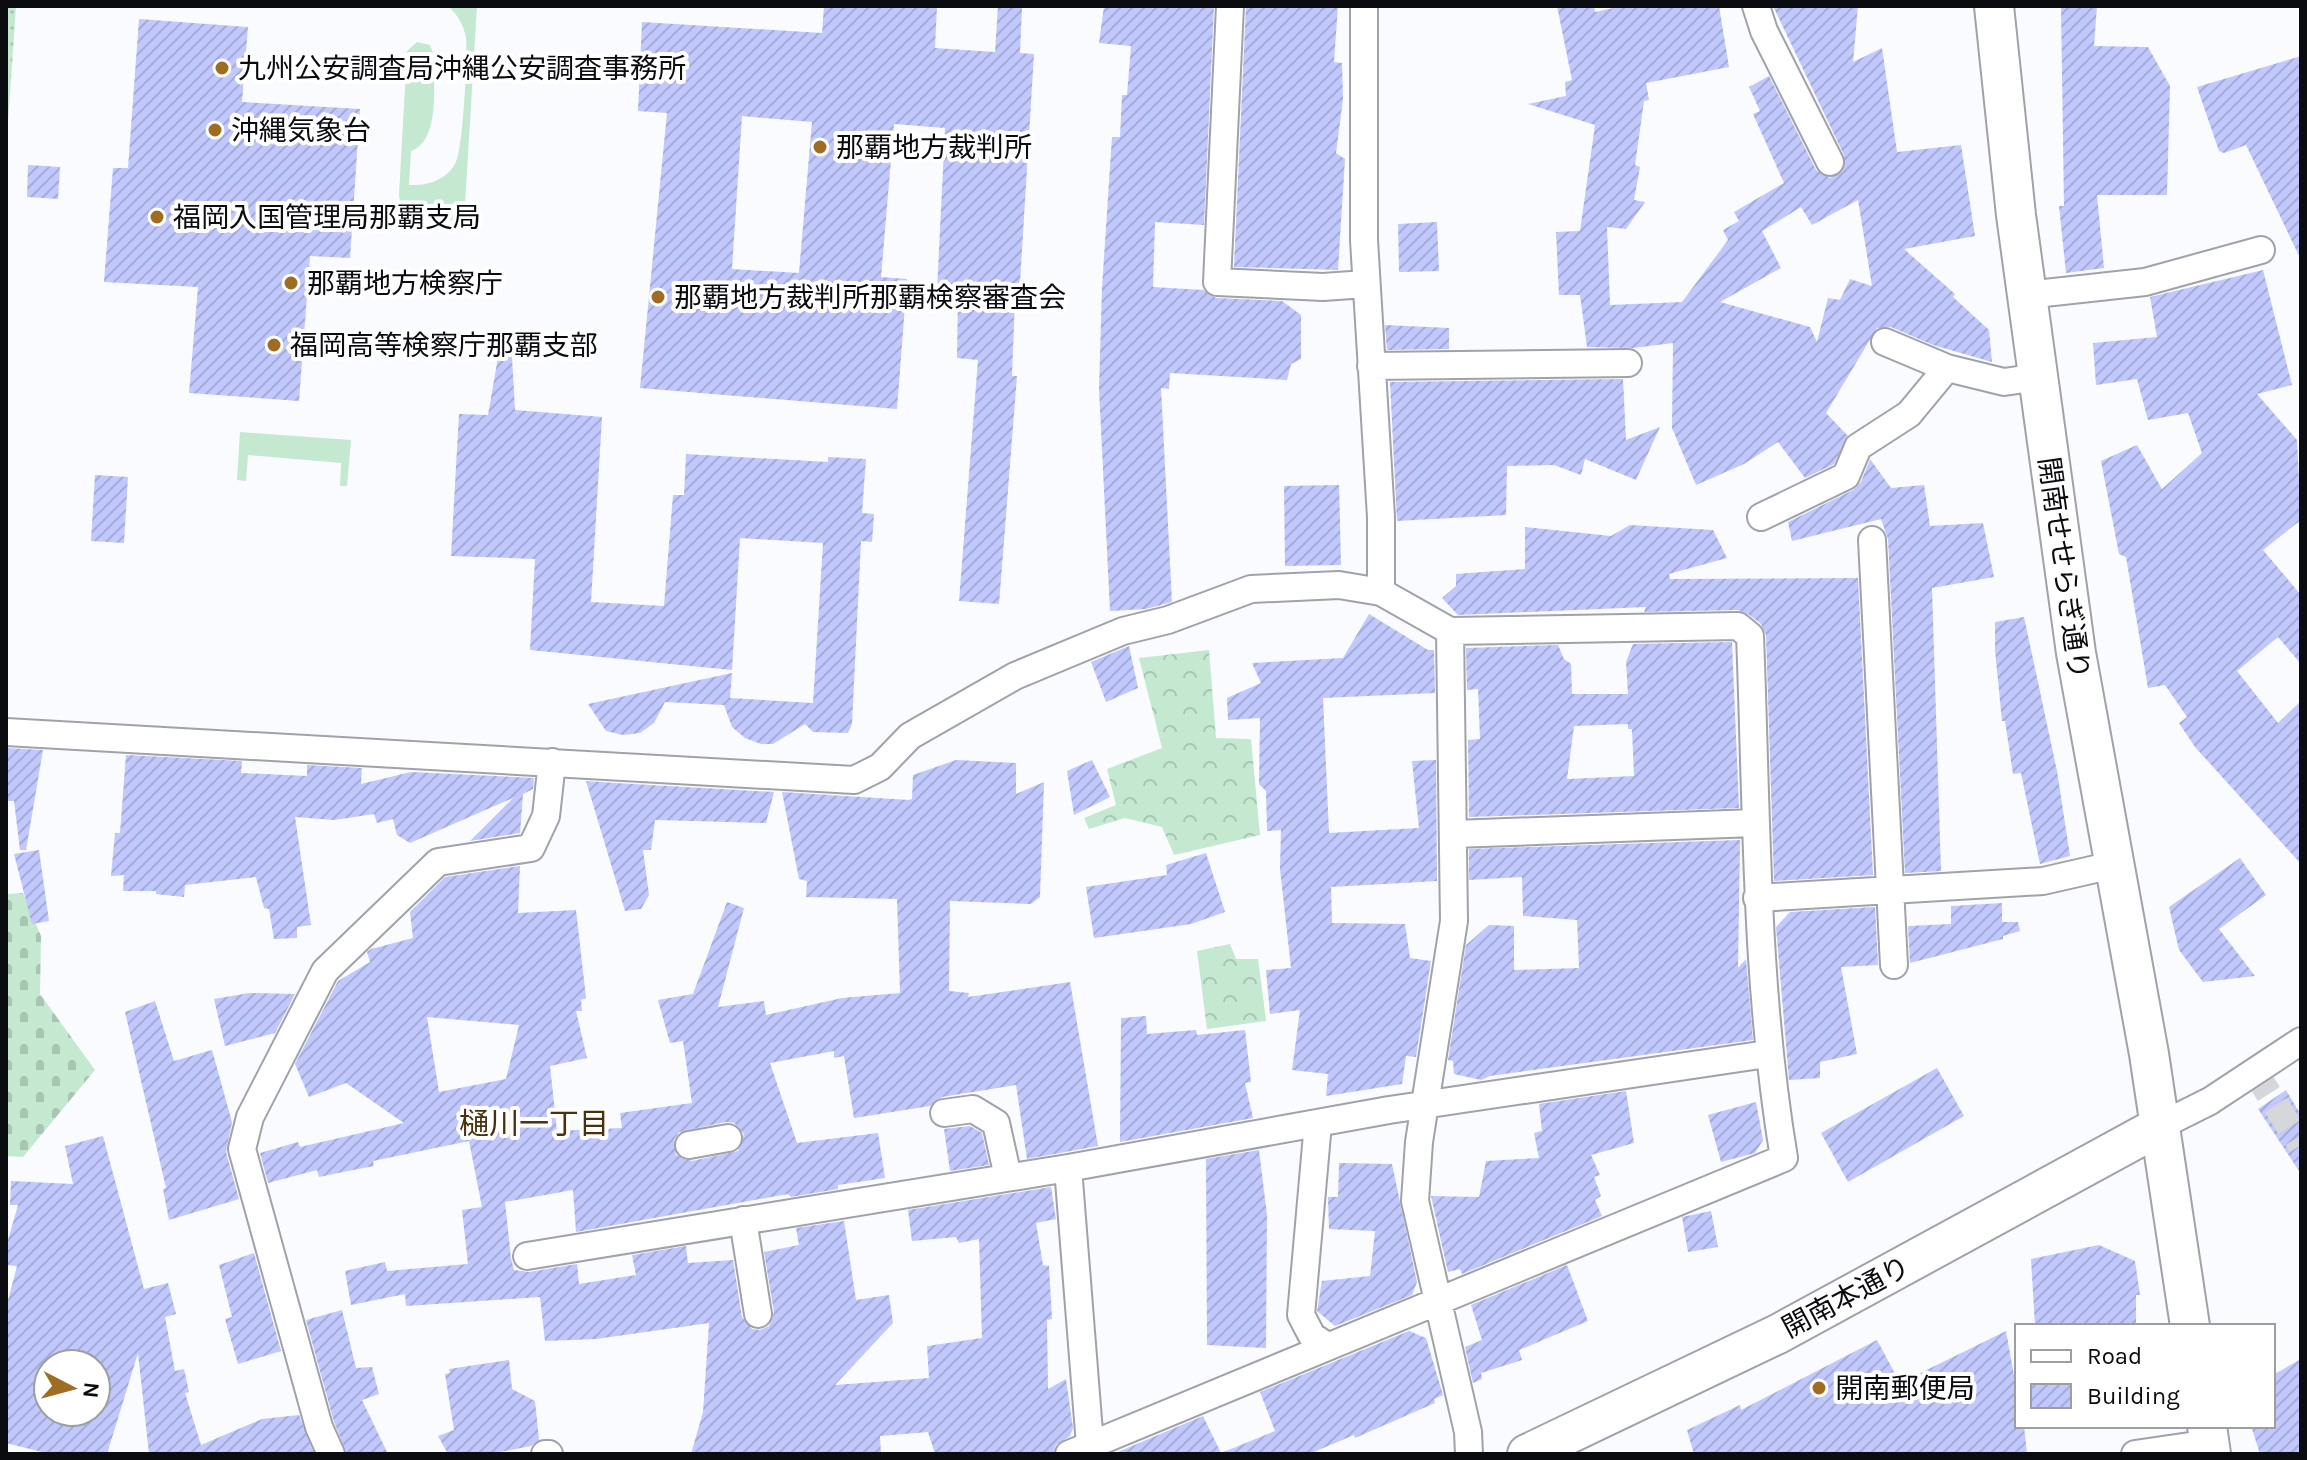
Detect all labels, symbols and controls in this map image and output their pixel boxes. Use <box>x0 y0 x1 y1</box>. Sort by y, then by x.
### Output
place label: 九州公安調査局沖縄公安調査事務所 <box>238 52 686 85</box>
marker: 九州公安調査局沖縄公安調査事務所 <box>213 59 231 77</box>
place label: 沖縄気象台 <box>231 114 371 147</box>
marker: 沖縄気象台 <box>206 121 224 139</box>
place label: 那覇地方裁判所 <box>836 131 1032 164</box>
marker: 那覇地方裁判所 <box>811 138 829 156</box>
place label: 福岡入国管理局那覇支局 <box>173 201 481 234</box>
marker: 福岡入国管理局那覇支局 <box>148 208 166 226</box>
place label: 那覇地方検察庁 <box>307 267 503 300</box>
marker: 那覇地方検察庁 <box>282 274 300 292</box>
place label: 那覇地方裁判所那覇検察審査会 <box>674 281 1066 314</box>
marker: 那覇地方裁判所那覇検察審査会 <box>649 288 667 306</box>
place label: 福岡高等検察庁那覇支部 <box>290 329 598 362</box>
marker: 福岡高等検察庁那覇支部 <box>265 336 283 354</box>
street label: 開南せせらぎ通り <box>2032 455 2096 681</box>
district label: 樋川一丁目 <box>459 1106 609 1142</box>
street label: 開南本通り <box>1776 1250 1916 1344</box>
legend <box>2015 1324 2275 1428</box>
text: Road <box>2087 1342 2142 1370</box>
north arrow <box>32 1348 112 1428</box>
place label: 開南郵便局 <box>1835 1372 1975 1405</box>
marker: 開南郵便局 <box>1810 1379 1828 1397</box>
text: N <box>77 1381 105 1399</box>
text: Building <box>2087 1382 2180 1410</box>

